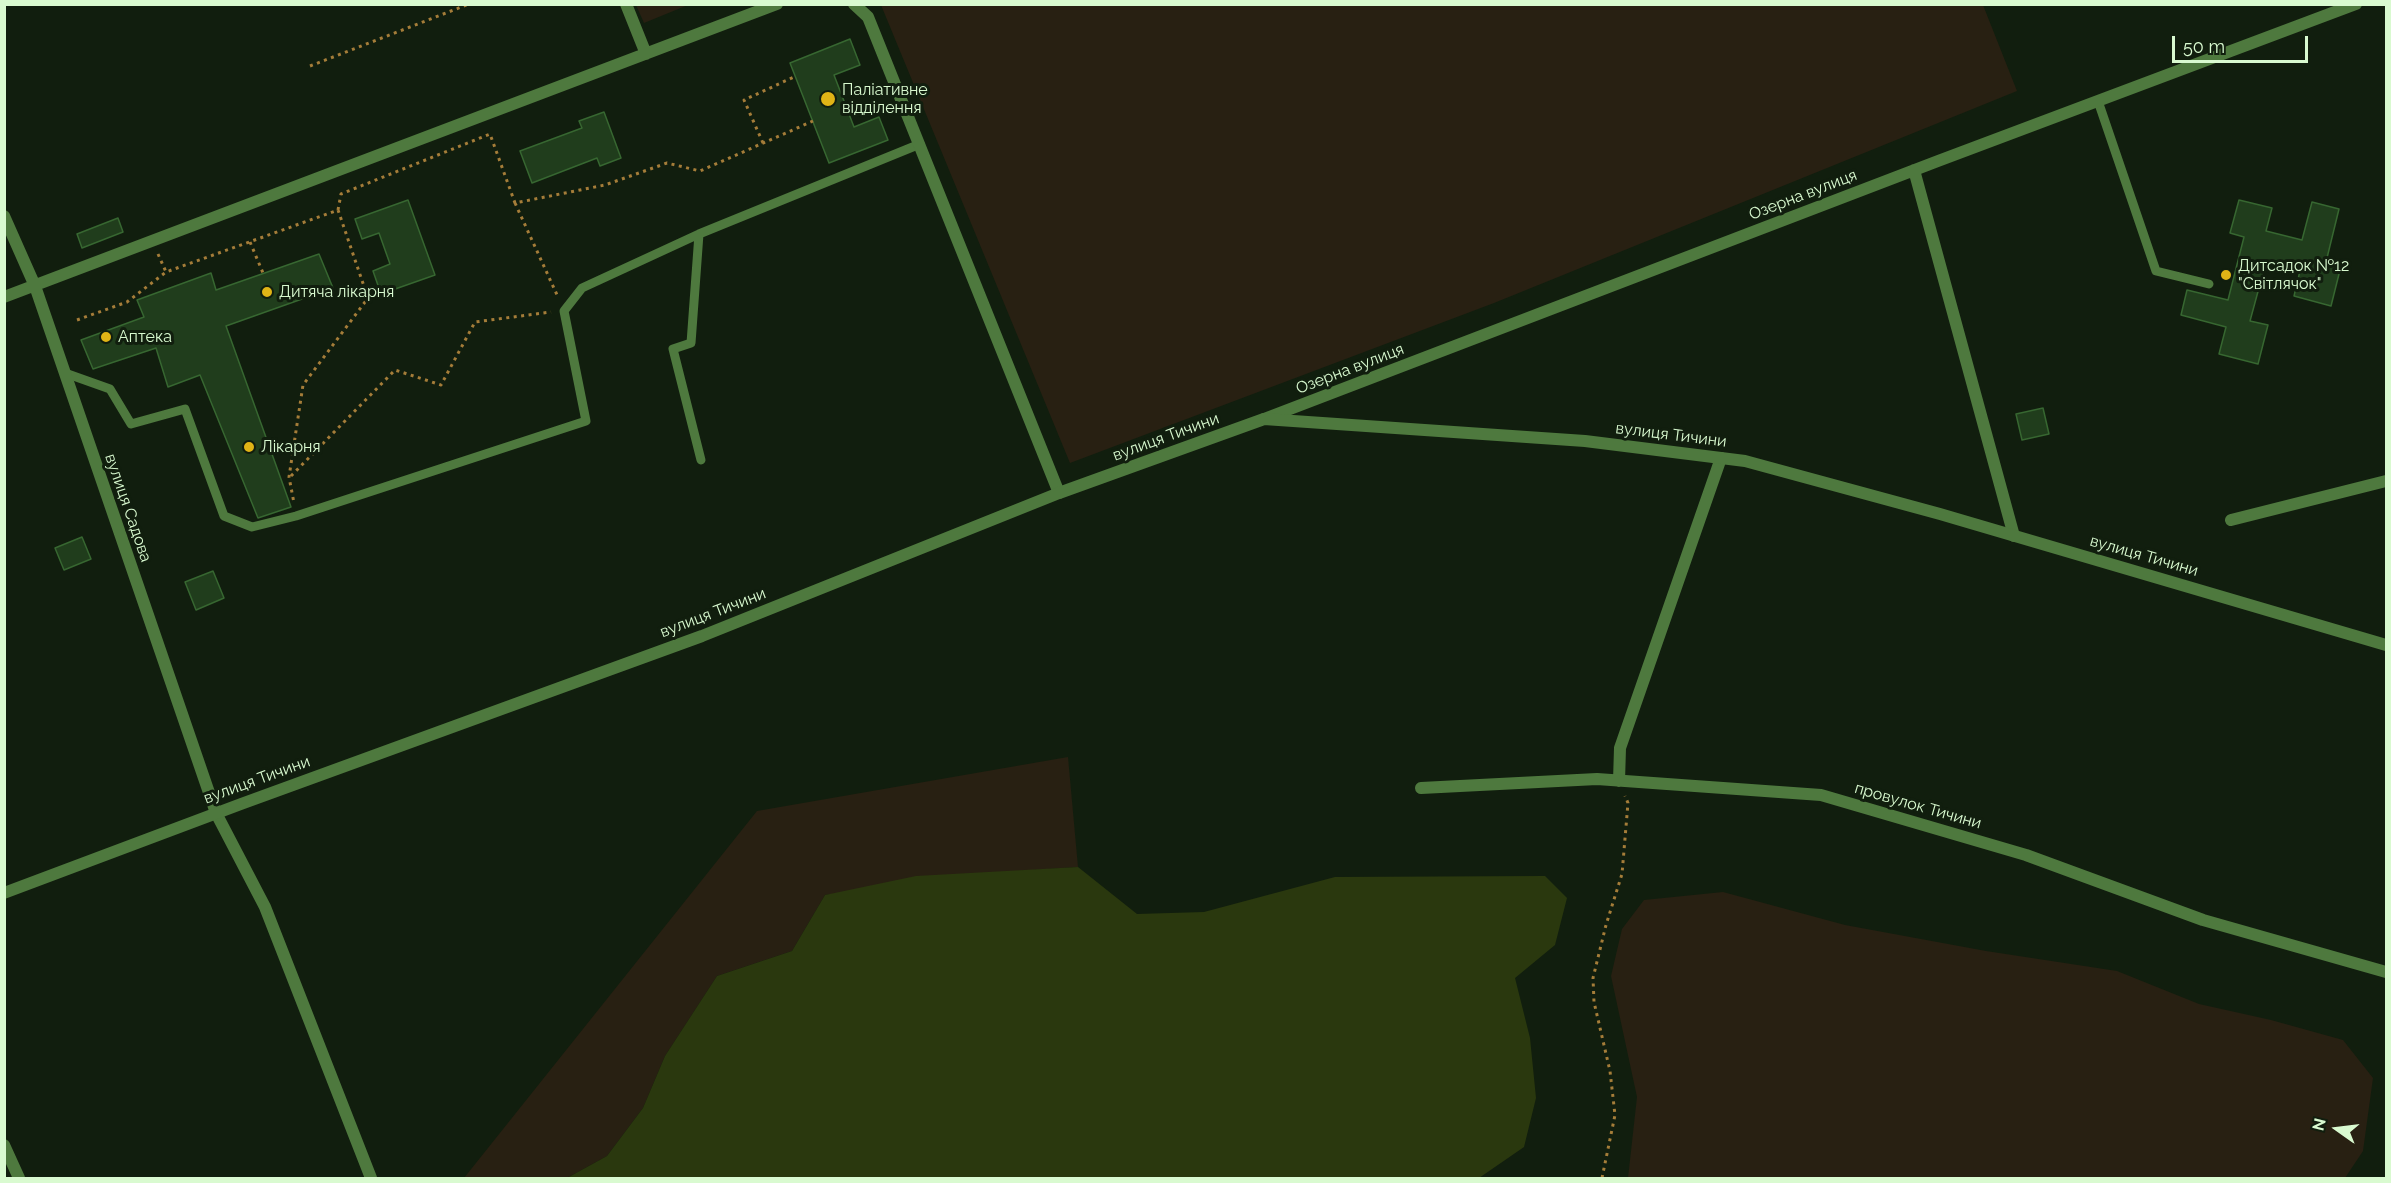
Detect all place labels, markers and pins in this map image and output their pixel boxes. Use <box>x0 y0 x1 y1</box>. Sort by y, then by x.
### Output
place label: Паліативне відділення <box>842 80 928 118</box>
marker: Паліативне відділення <box>819 90 837 108</box>
place label: Дитсадок №12 "Світлячок" <box>2238 256 2349 294</box>
marker: Дитсадок №12 "Світлячок" <box>2219 268 2233 282</box>
place label: Дитяча лікарня <box>279 282 394 302</box>
marker: Дитяча лікарня <box>260 285 274 299</box>
place label: Аптека <box>118 327 172 347</box>
marker: Аптека <box>99 330 113 344</box>
place label: Лікарня <box>261 437 321 457</box>
marker: Лікарня <box>242 440 256 454</box>

